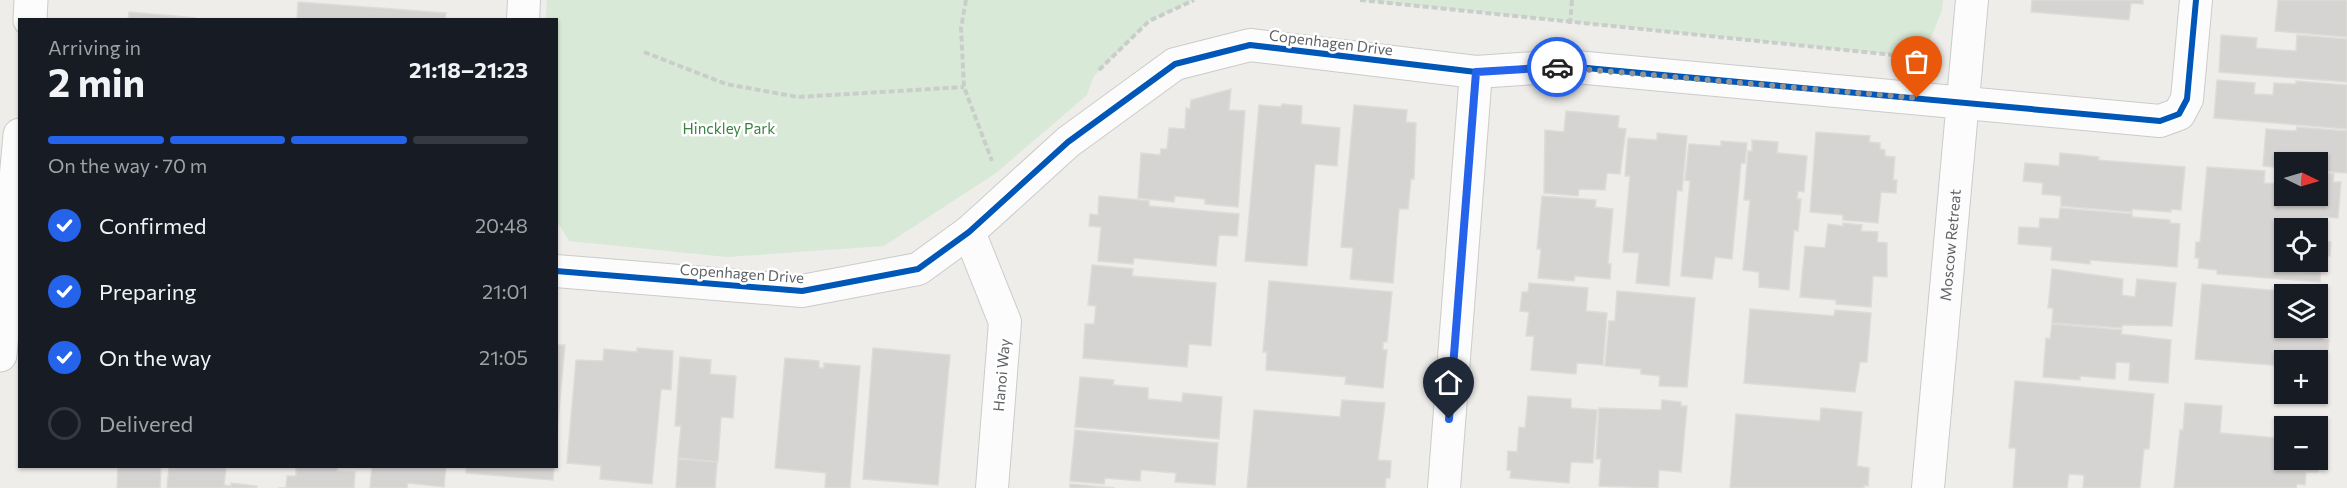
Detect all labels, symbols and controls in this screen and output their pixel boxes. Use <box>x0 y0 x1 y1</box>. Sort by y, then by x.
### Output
street label: Copenhagen Drive <box>1268 25 1394 59</box>
text: Arriving in <box>48 35 141 59</box>
pin <box>1891 36 1942 98</box>
courier <box>1527 37 1587 97</box>
icon: bag <box>1900 45 1933 78</box>
icon: car <box>1541 51 1574 84</box>
text: 21:18–21:23 <box>409 56 528 83</box>
text: 2 min <box>48 57 145 105</box>
park label: Hinckley Park <box>683 119 775 137</box>
north arrow <box>2274 152 2328 206</box>
map controls <box>2274 152 2328 470</box>
text: On the way · 70 m <box>48 153 207 177</box>
street label: Moscow Retreat <box>1936 188 1964 302</box>
icon: check <box>48 209 81 242</box>
text: Confirmed <box>99 212 206 239</box>
text: 20:48 <box>475 213 528 237</box>
button: locate <box>2274 218 2328 272</box>
street label: Copenhagen Drive <box>679 260 805 286</box>
icon: check <box>48 275 81 308</box>
text: Preparing <box>99 278 196 305</box>
text: 21:01 <box>482 279 528 303</box>
button: layers <box>2274 284 2328 338</box>
street label: Hanoi Way <box>989 337 1013 412</box>
icon: check <box>48 341 81 374</box>
text: On the way <box>99 344 211 371</box>
text: 21:05 <box>479 345 528 369</box>
button: + <box>2274 350 2328 404</box>
pin <box>1423 357 1474 419</box>
icon: home <box>1432 366 1465 399</box>
text: Delivered <box>99 410 193 437</box>
button: − <box>2274 416 2328 470</box>

